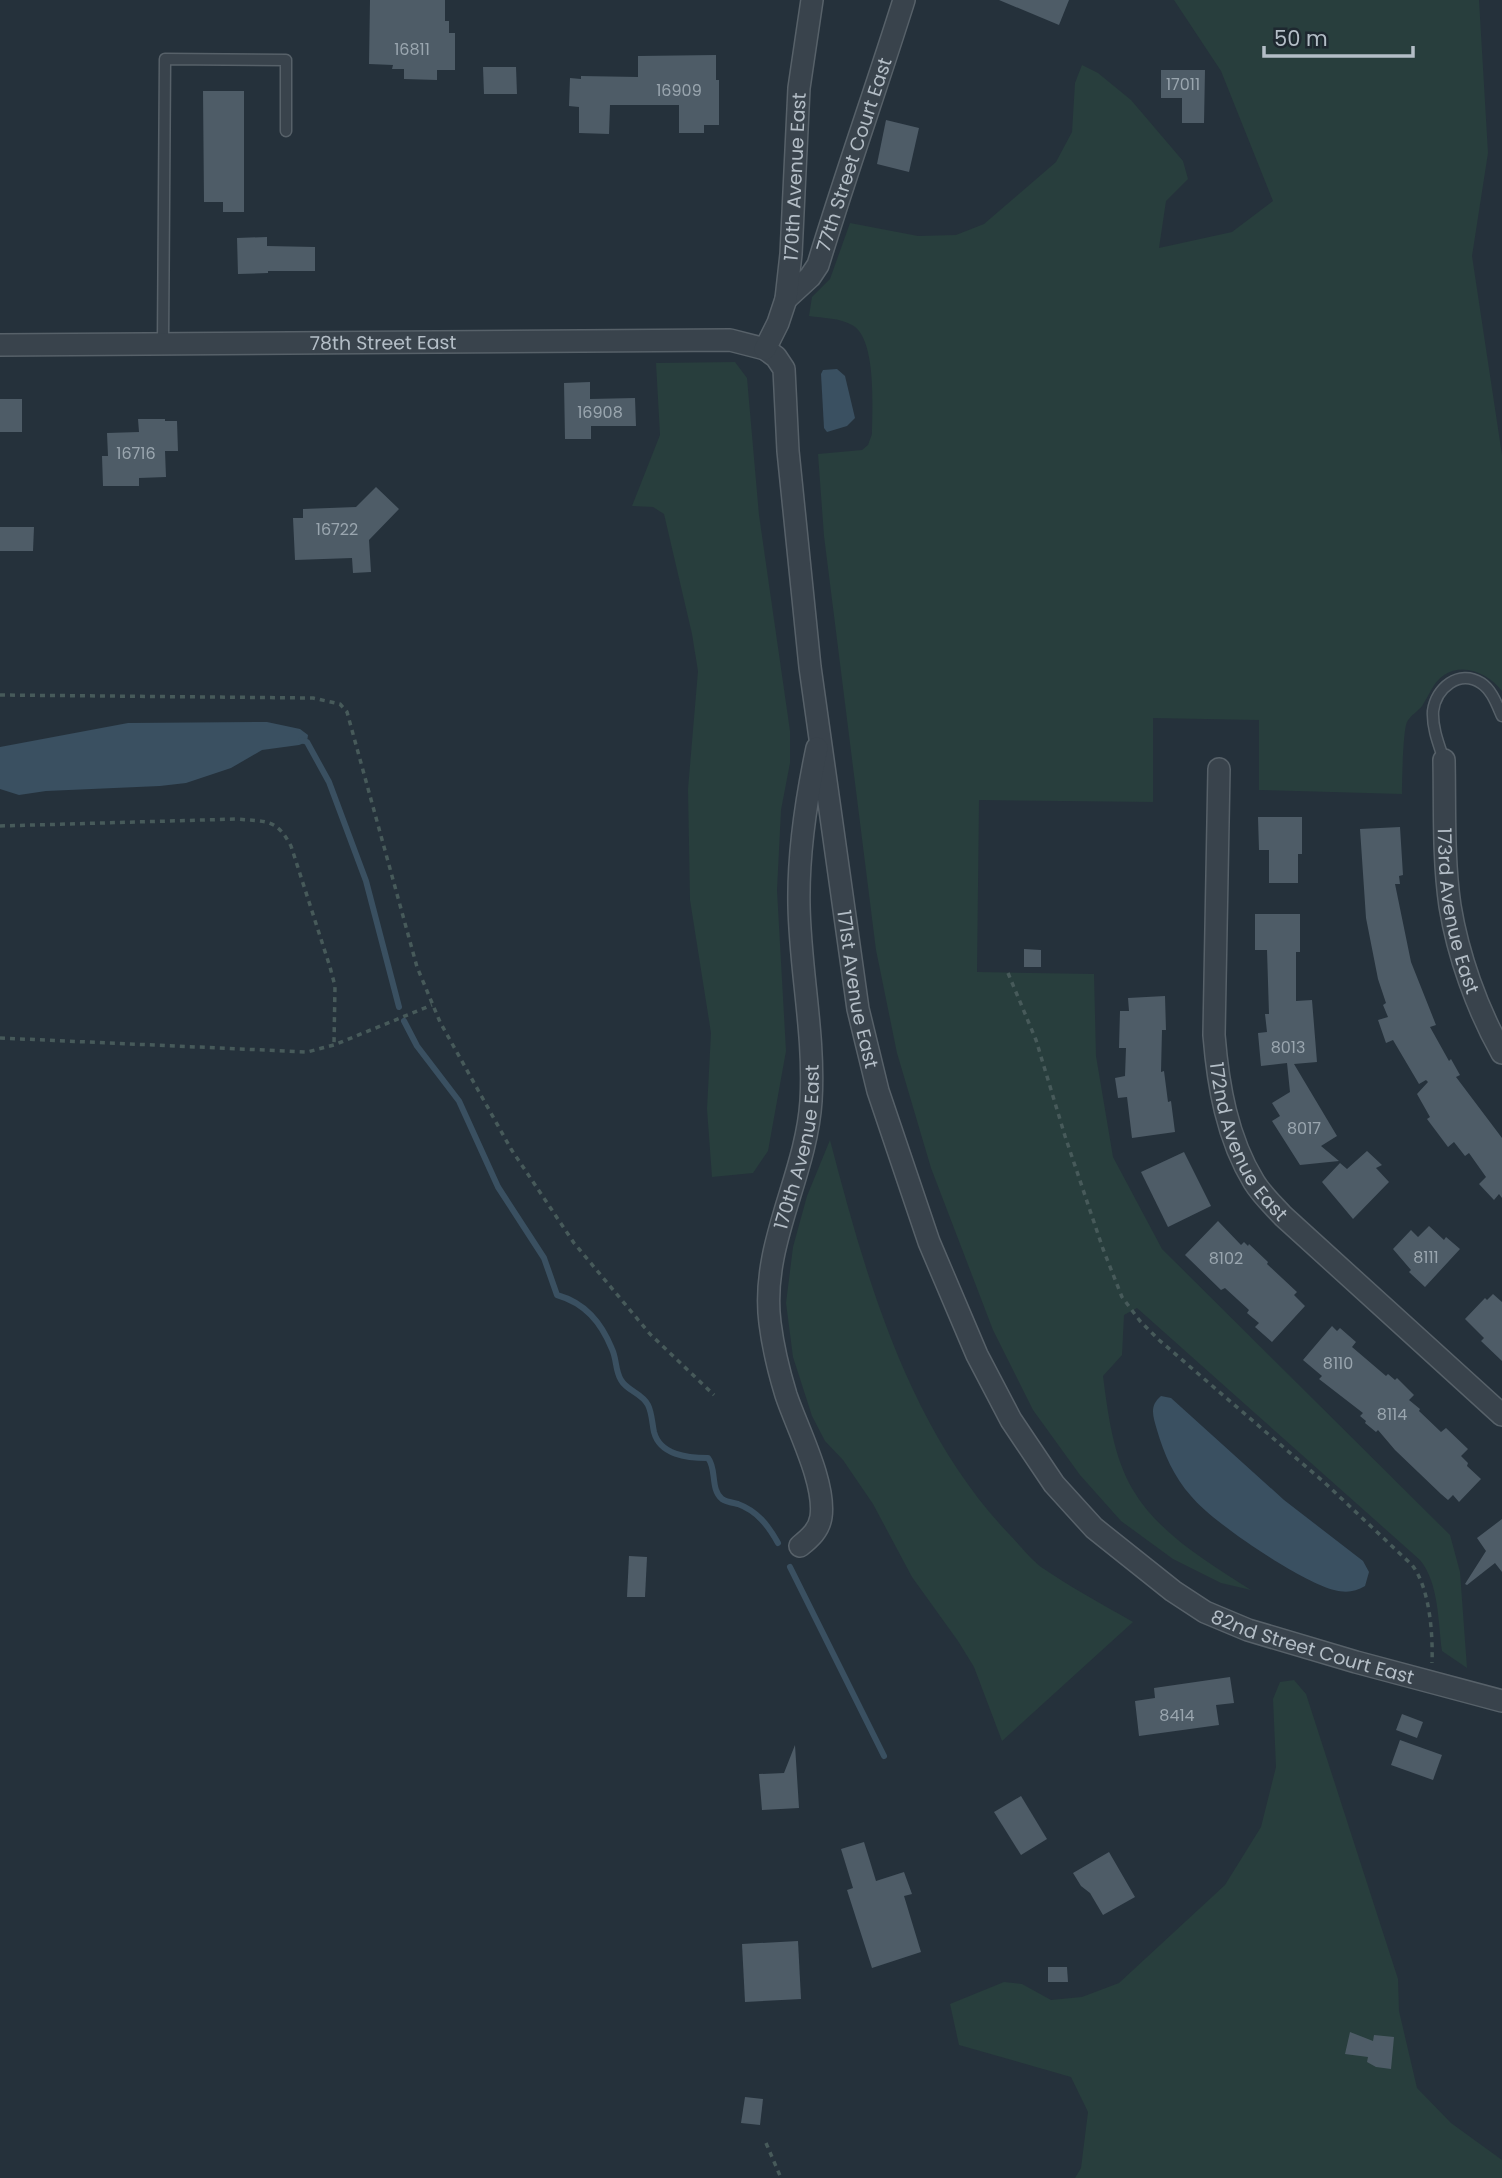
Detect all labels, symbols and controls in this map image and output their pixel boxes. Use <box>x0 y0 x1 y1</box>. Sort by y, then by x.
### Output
scale bar <box>1264 14 1413 58</box>
text: 50 m <box>1274 24 1328 53</box>
house number: 16811 <box>394 38 430 61</box>
street label: 77th Street Court East <box>809 54 898 255</box>
house number: 17011 <box>1166 73 1200 96</box>
house number: 16909 <box>656 79 702 102</box>
street label: 170th Avenue East <box>777 92 812 262</box>
street label: 78th Street East <box>310 328 457 356</box>
house number: 16908 <box>577 401 623 424</box>
house number: 16716 <box>116 442 156 465</box>
house number: 16722 <box>316 518 358 541</box>
street label: 173rd Avenue East <box>1431 827 1486 998</box>
street label: 171st Avenue East <box>831 908 885 1071</box>
house number: 8013 <box>1271 1036 1305 1059</box>
street label: 172nd Avenue East <box>1203 1060 1294 1227</box>
street label: 170th Avenue East <box>767 1064 825 1233</box>
house number: 8017 <box>1287 1117 1321 1140</box>
house number: 8111 <box>1413 1246 1439 1269</box>
house number: 8102 <box>1209 1247 1243 1270</box>
house number: 8110 <box>1323 1352 1353 1375</box>
house number: 8114 <box>1377 1403 1407 1426</box>
street label: 82nd Street Court East <box>1207 1603 1417 1691</box>
house number: 8414 <box>1159 1704 1195 1727</box>

